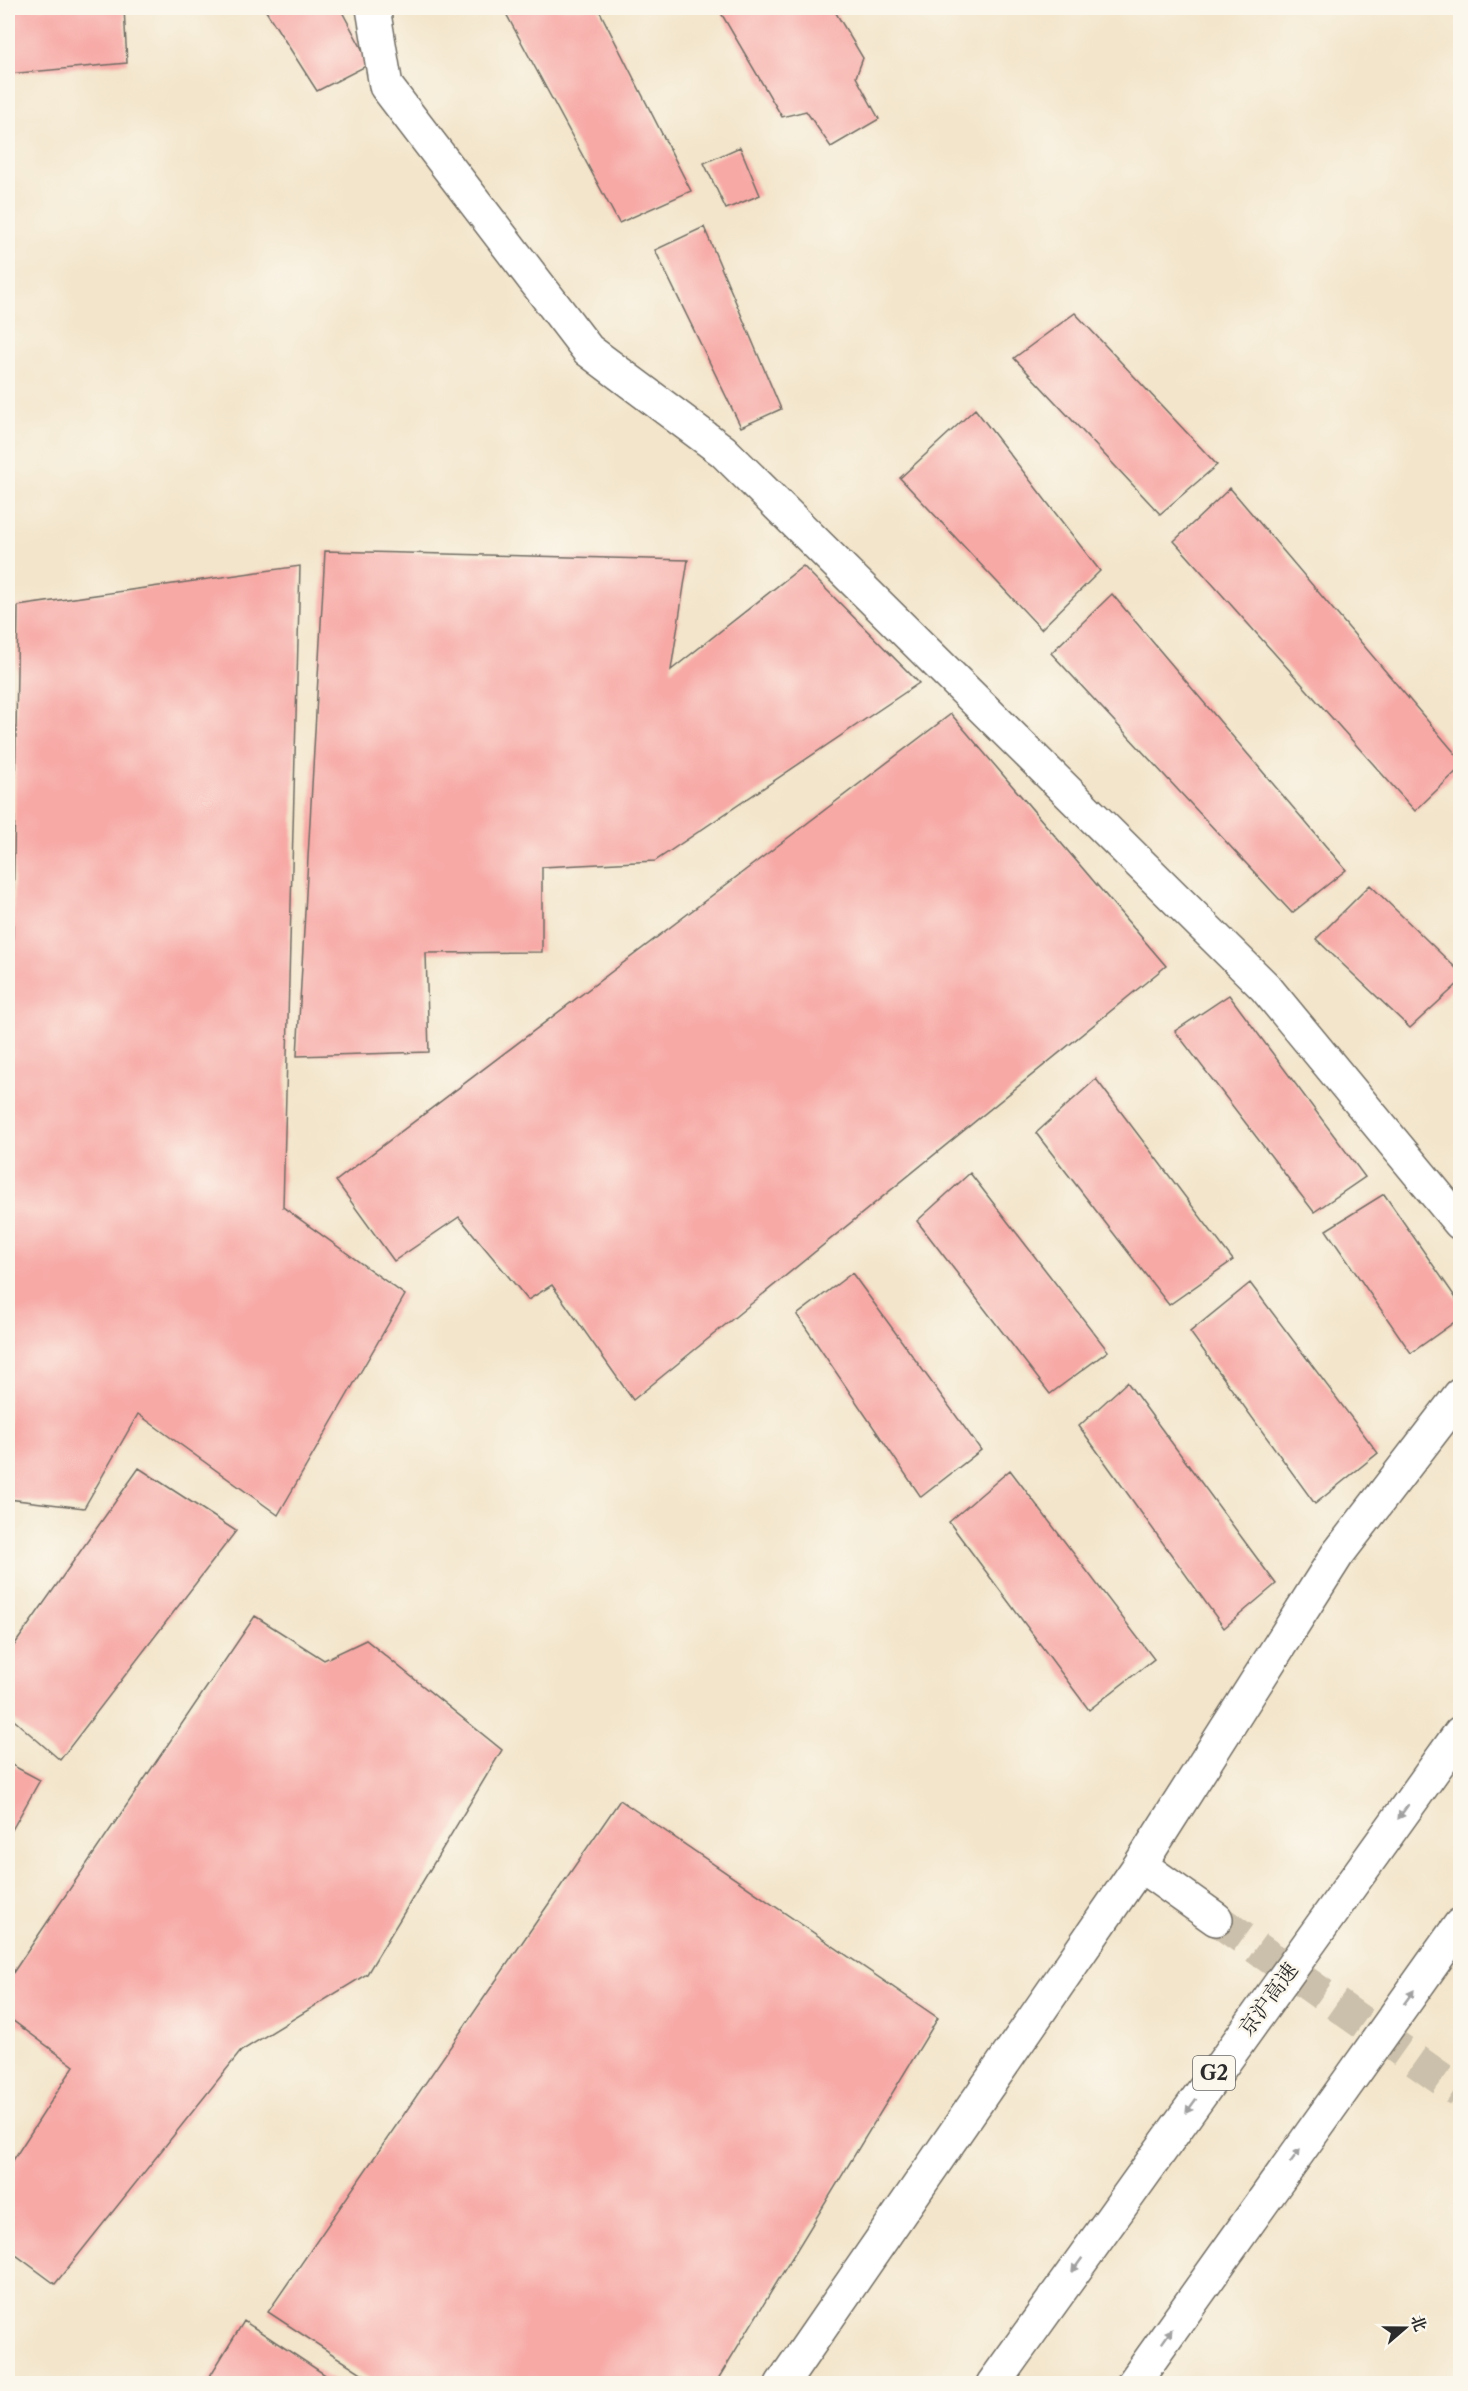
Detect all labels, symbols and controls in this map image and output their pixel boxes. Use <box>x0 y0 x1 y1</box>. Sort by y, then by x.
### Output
one-way arrow <box>1397 1803 1409 1819</box>
street label: 京沪高速 <box>1233 1958 1303 2040</box>
one-way arrow <box>1403 1990 1415 2006</box>
road number: G2 <box>1193 2056 1235 2090</box>
one-way arrow <box>1185 2099 1197 2114</box>
one-way arrow <box>1289 2148 1301 2164</box>
one-way arrow <box>1071 2256 1083 2272</box>
north arrow <box>1375 2298 1435 2358</box>
text: 北 <box>1407 2312 1431 2334</box>
one-way arrow <box>1161 2328 1173 2344</box>

